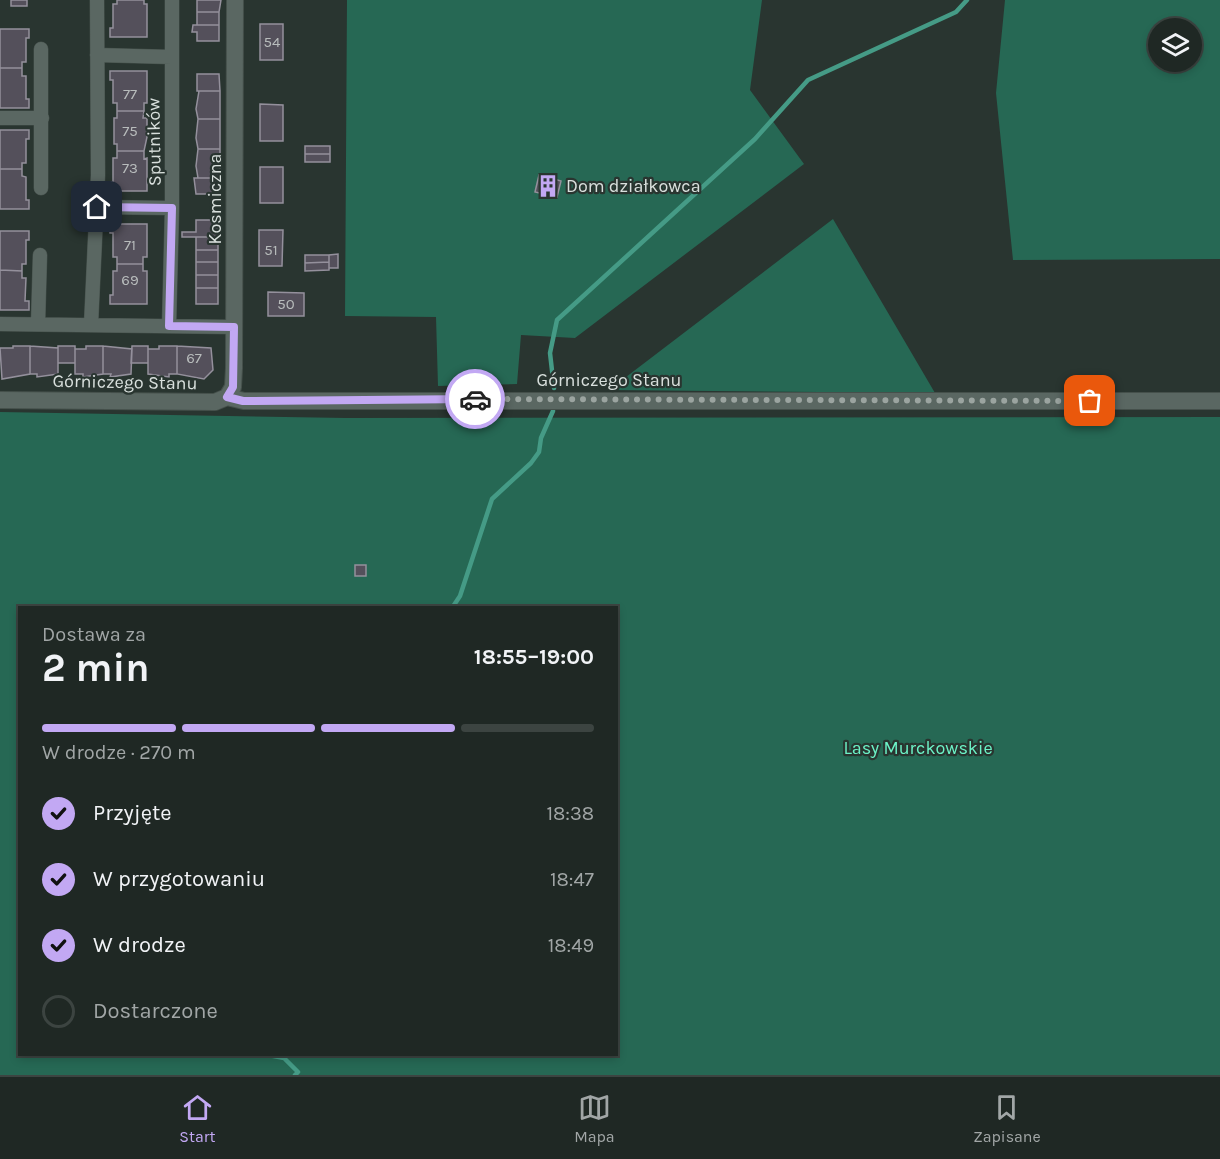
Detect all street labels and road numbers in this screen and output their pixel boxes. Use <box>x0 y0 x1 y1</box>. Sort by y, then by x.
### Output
street label: Sputników <box>142 98 166 186</box>
street label: Kosmiczna <box>204 153 226 245</box>
street label: Górniczego Stanu <box>537 369 681 391</box>
street label: Górniczego Stanu <box>52 370 198 394</box>

